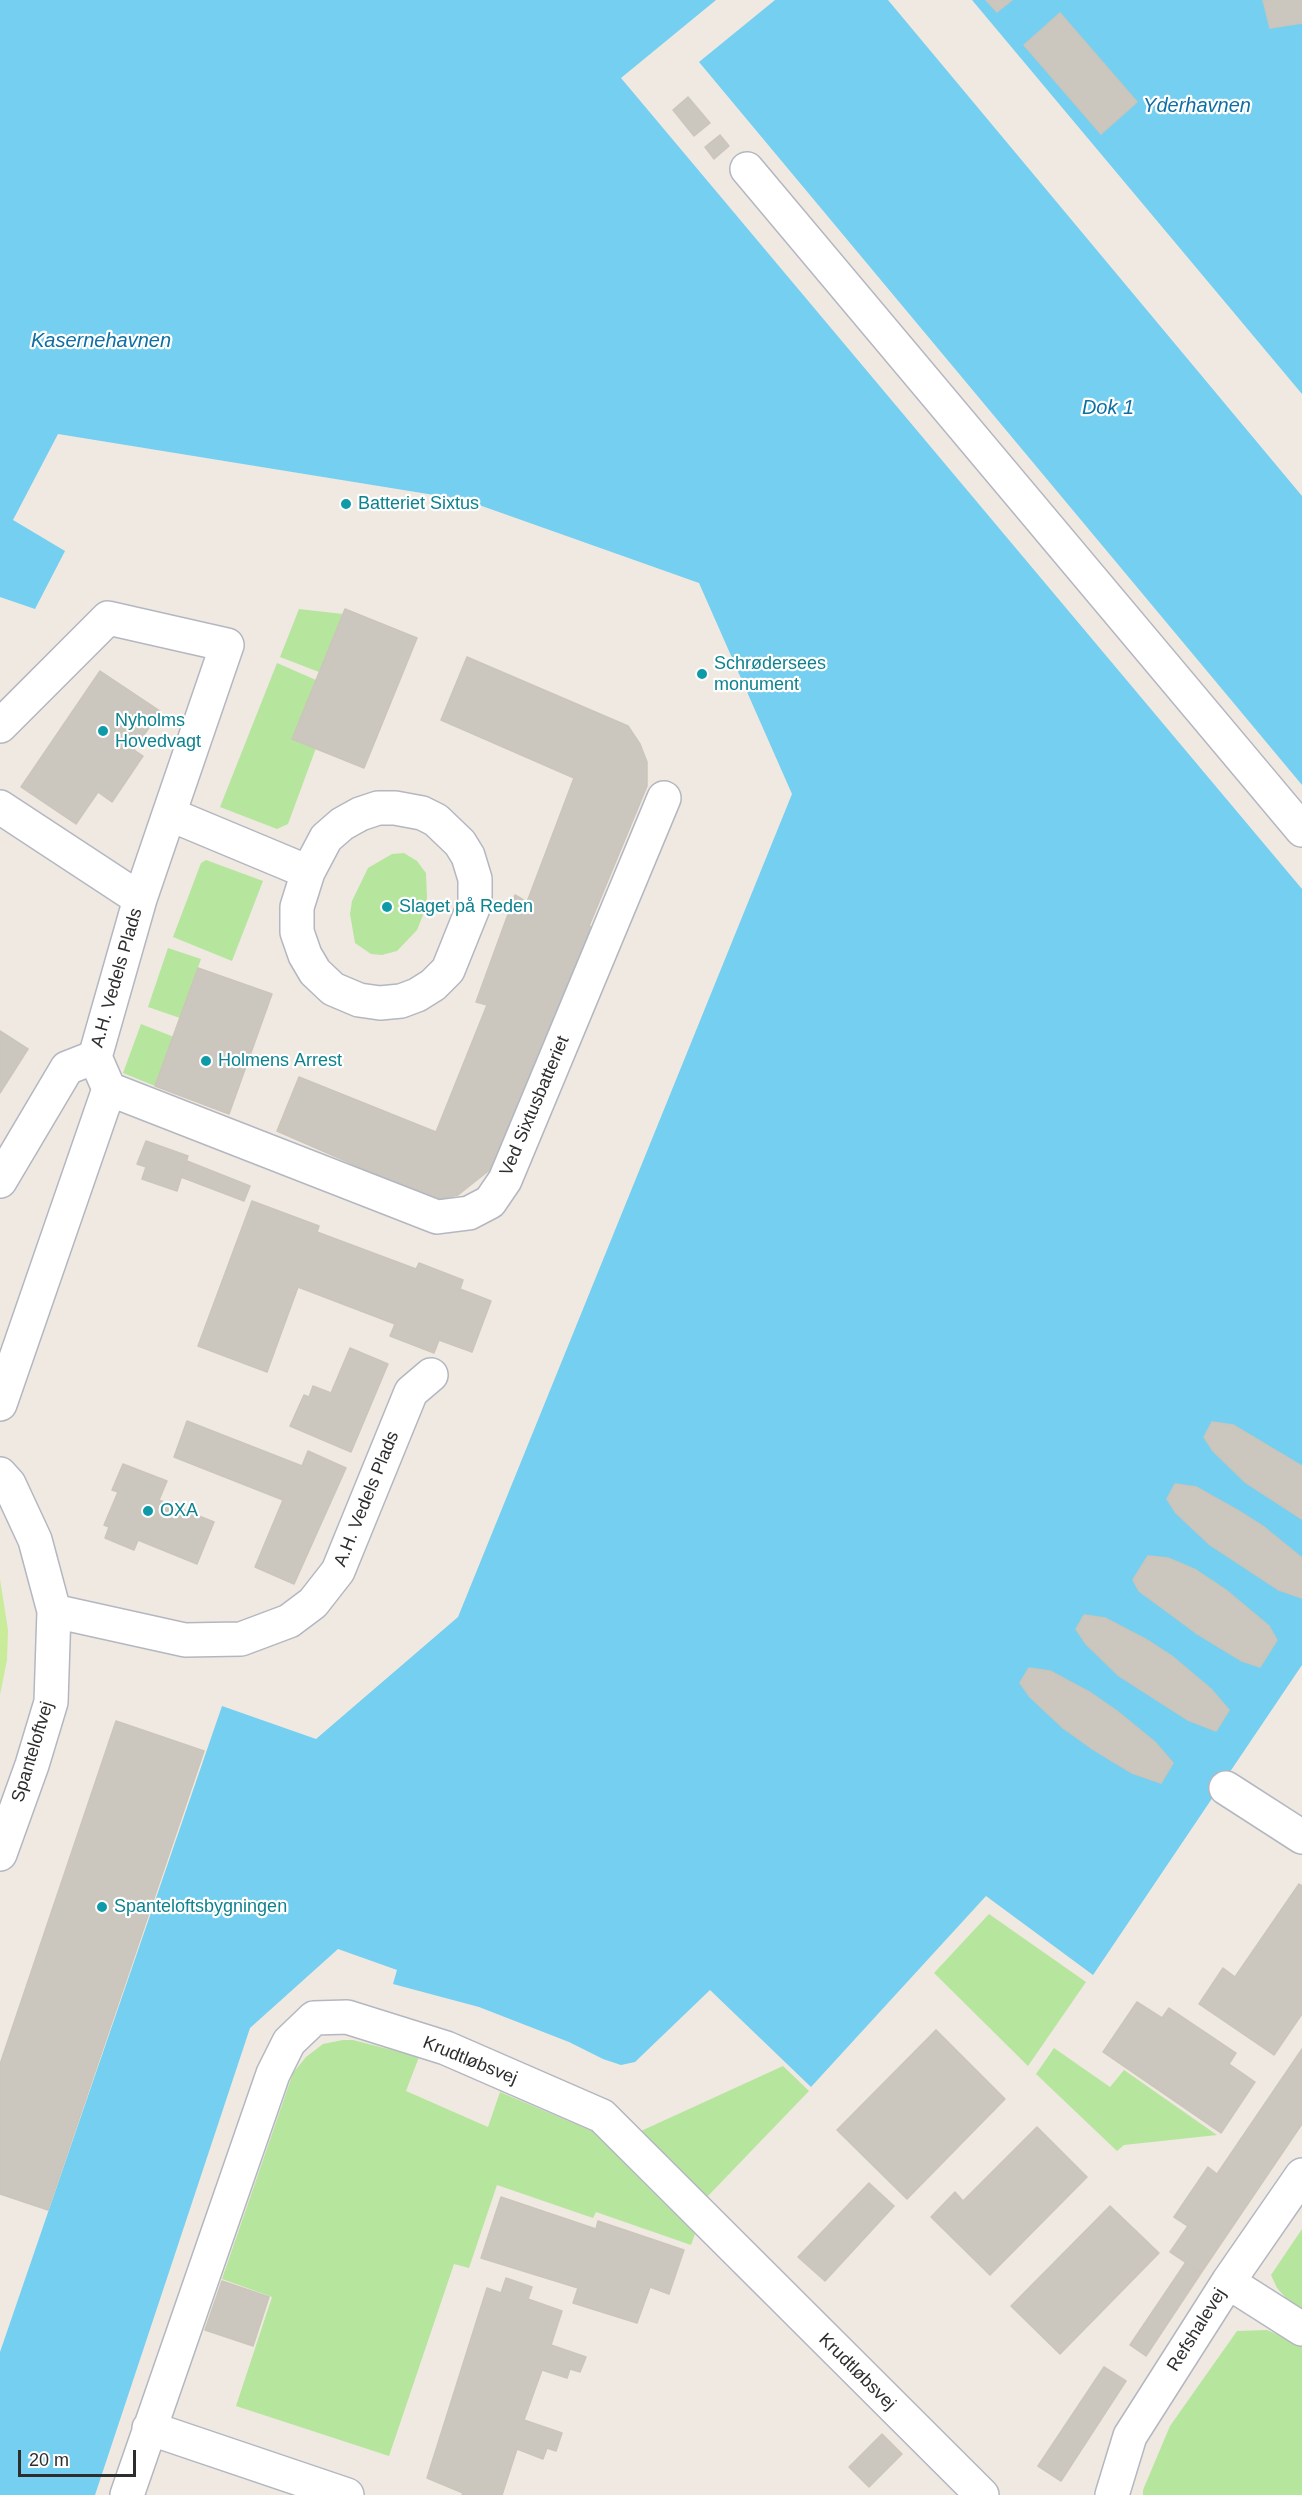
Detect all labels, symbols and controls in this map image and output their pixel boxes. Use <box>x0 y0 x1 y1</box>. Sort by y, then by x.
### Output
water label: Yderhavnen <box>1143 94 1251 118</box>
water label: Kasernehavnen <box>31 329 171 353</box>
water label: Dok 1 <box>1082 396 1134 420</box>
place label: Batteriet Sixtus <box>358 493 479 515</box>
marker: Batteriet Sixtus <box>339 497 353 511</box>
place label: Schrødersees monument <box>714 653 826 696</box>
marker: Schrødersees monument <box>695 667 709 681</box>
place label: Nyholms Hovedvagt <box>115 710 201 752</box>
marker: Nyholms Hovedvagt <box>96 724 110 738</box>
place label: Slaget på Reden <box>399 896 533 918</box>
marker: Slaget på Reden <box>380 900 394 914</box>
street label: A.H. Vedels Plads <box>87 906 147 1050</box>
street label: Ved Sixtusbatteriet <box>496 1033 574 1179</box>
place label: Holmens Arrest <box>218 1050 342 1072</box>
marker: Holmens Arrest <box>199 1054 213 1068</box>
street label: A.H. Vedels Plads <box>330 1428 404 1570</box>
place label: OXA <box>160 1500 198 1522</box>
marker: OXA <box>141 1504 155 1518</box>
street label: Spanteloftvej <box>7 1699 59 1805</box>
place label: Spanteloftsbygningen <box>114 1896 287 1918</box>
marker: Spanteloftsbygningen <box>95 1900 109 1914</box>
street label: Krudtløbsvej <box>420 2032 520 2090</box>
street label: Refshalevej <box>1163 2284 1231 2376</box>
street label: Krudtløbsvej <box>814 2329 900 2415</box>
scale bar <box>21 2438 140 2476</box>
text: 20 m <box>29 2450 69 2470</box>

